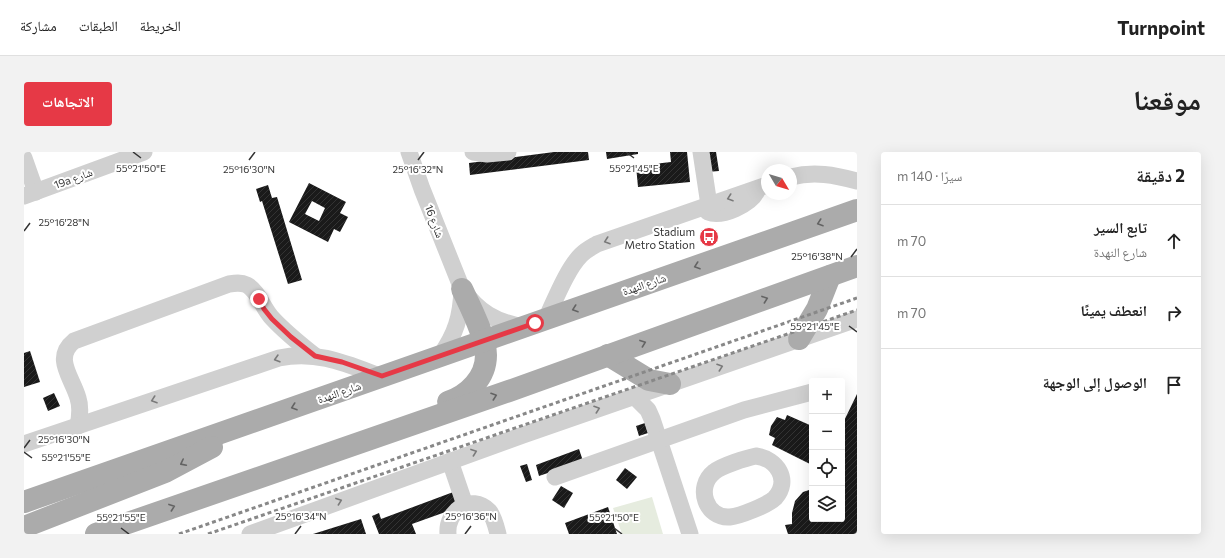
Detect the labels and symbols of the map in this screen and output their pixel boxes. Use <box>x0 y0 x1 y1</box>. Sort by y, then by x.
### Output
text: 55°21'50"E <box>116 162 166 174</box>
text: 55°21'45"E <box>609 162 659 174</box>
text: 25°16'30"N <box>223 163 275 175</box>
text: 25°16'32"N <box>393 163 443 175</box>
north arrow <box>761 164 797 200</box>
street label: 19a شارع <box>52 165 94 192</box>
one-way arrow <box>727 193 734 201</box>
street label: شارع 16 <box>422 203 447 240</box>
text: 25°16'28"N <box>38 216 90 228</box>
one-way arrow <box>817 218 824 226</box>
place label: Stadium Metro Station <box>625 225 695 251</box>
bus stop icon: Stadium Metro Station <box>698 226 720 248</box>
one-way arrow <box>604 236 611 244</box>
text: 25°16'38"N <box>791 250 843 262</box>
one-way arrow <box>694 261 701 269</box>
street label: شارع النهدة <box>621 271 668 298</box>
route end <box>250 290 268 308</box>
one-way arrow <box>761 295 768 304</box>
one-way arrow <box>571 304 578 312</box>
route start <box>526 314 544 332</box>
text: 55°21'45"E <box>790 320 840 332</box>
one-way arrow <box>639 339 646 347</box>
one-way arrow <box>274 354 281 363</box>
one-way arrow <box>716 363 723 371</box>
street label: شارع النهدة <box>316 379 363 406</box>
one-way arrow <box>490 392 497 400</box>
one-way arrow <box>150 395 157 404</box>
one-way arrow <box>290 402 297 411</box>
one-way arrow <box>594 406 601 414</box>
text: 25°16'30"N <box>38 433 90 445</box>
one-way arrow <box>471 448 478 457</box>
text: 55°21'55"E <box>41 451 91 463</box>
one-way arrow <box>179 458 187 466</box>
one-way arrow <box>335 498 342 506</box>
one-way arrow <box>169 503 176 511</box>
text: 25°16'34"N <box>275 510 327 522</box>
text: 25°16'36"N <box>445 510 497 522</box>
text: 55°21'55"E <box>96 511 146 523</box>
text: 55°21'50"E <box>589 511 639 523</box>

